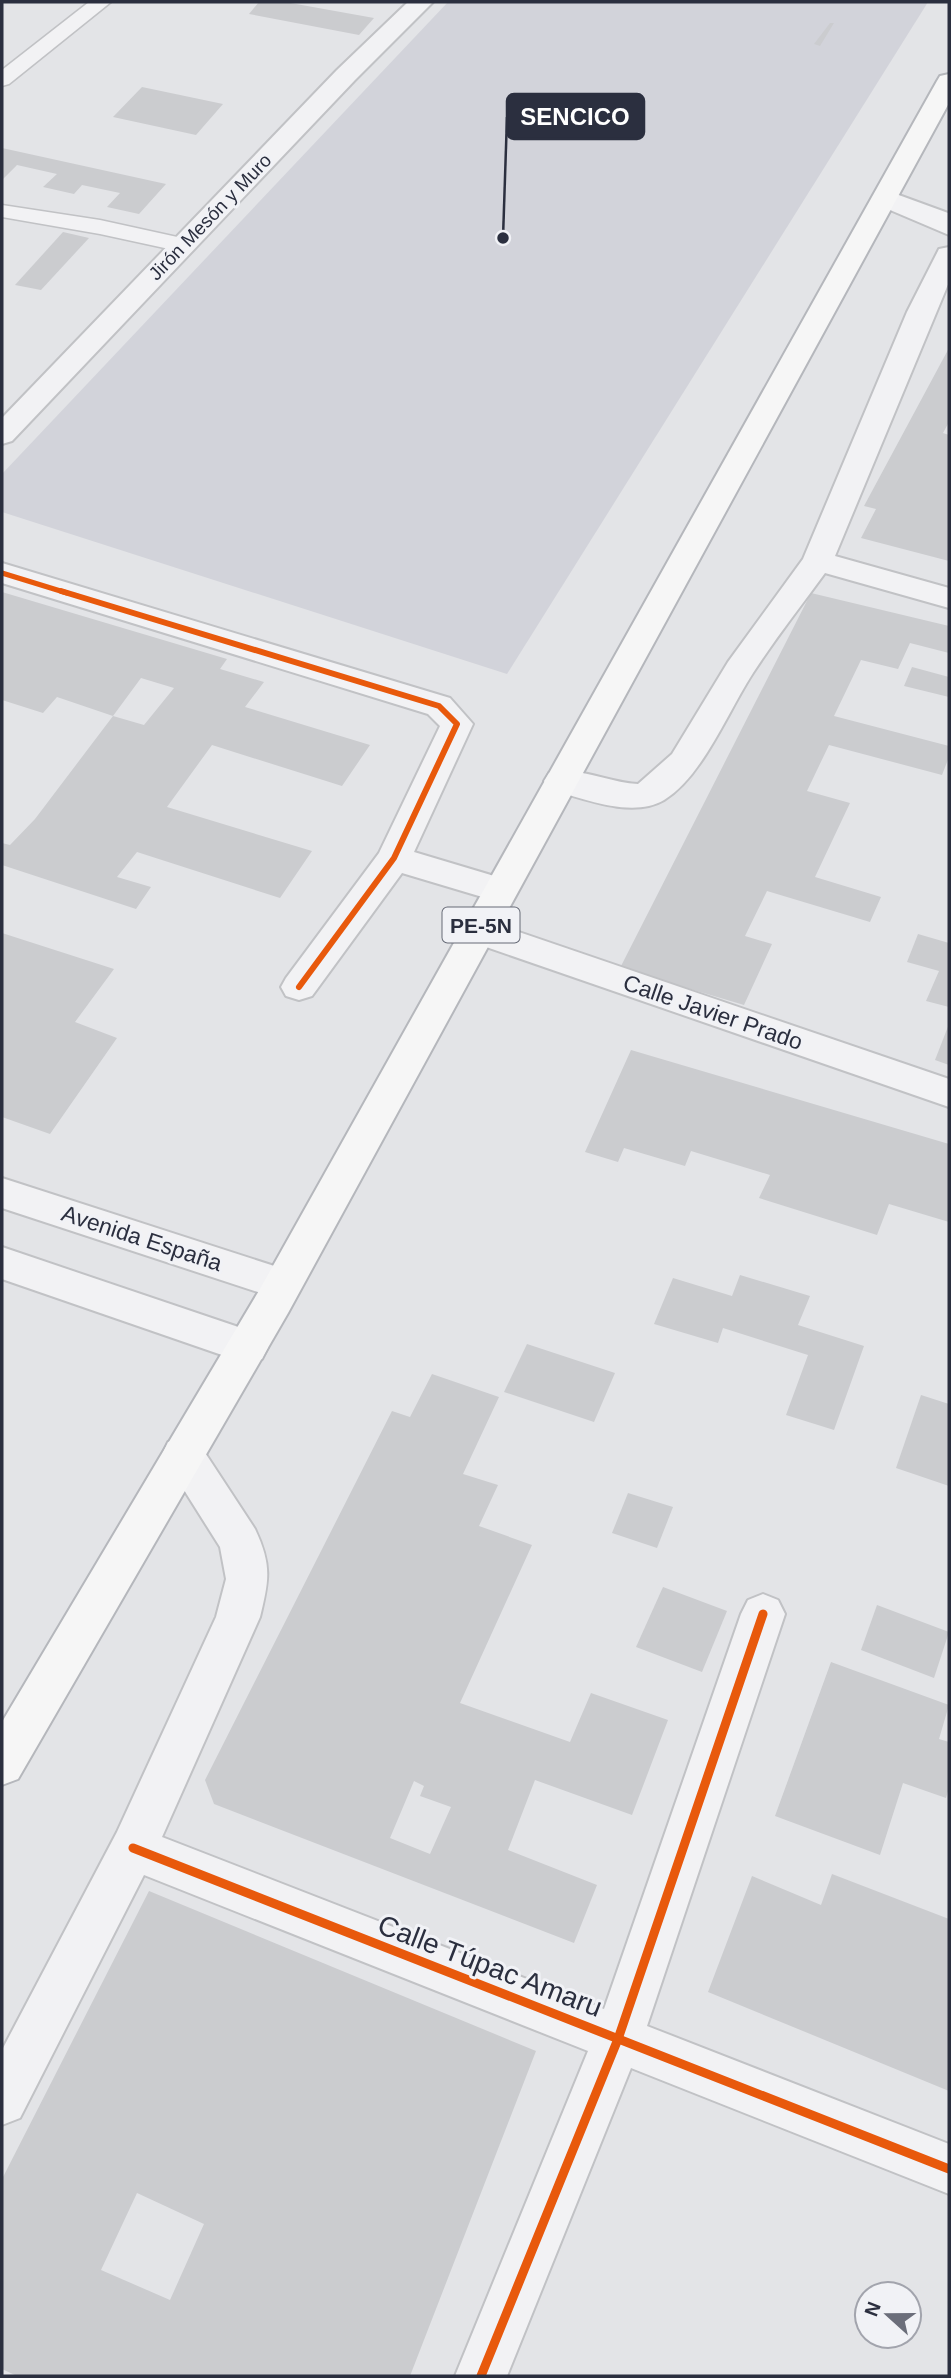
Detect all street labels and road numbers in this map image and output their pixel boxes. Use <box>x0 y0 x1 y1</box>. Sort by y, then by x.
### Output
street label: Jirón Mesón y Muro <box>144 150 276 284</box>
road number: PE-5N <box>442 908 520 942</box>
street label: Calle Javier Prado <box>620 969 806 1055</box>
street label: Avenida España <box>59 1200 226 1276</box>
street label: Calle Túpac Amaru <box>374 1909 606 2023</box>

